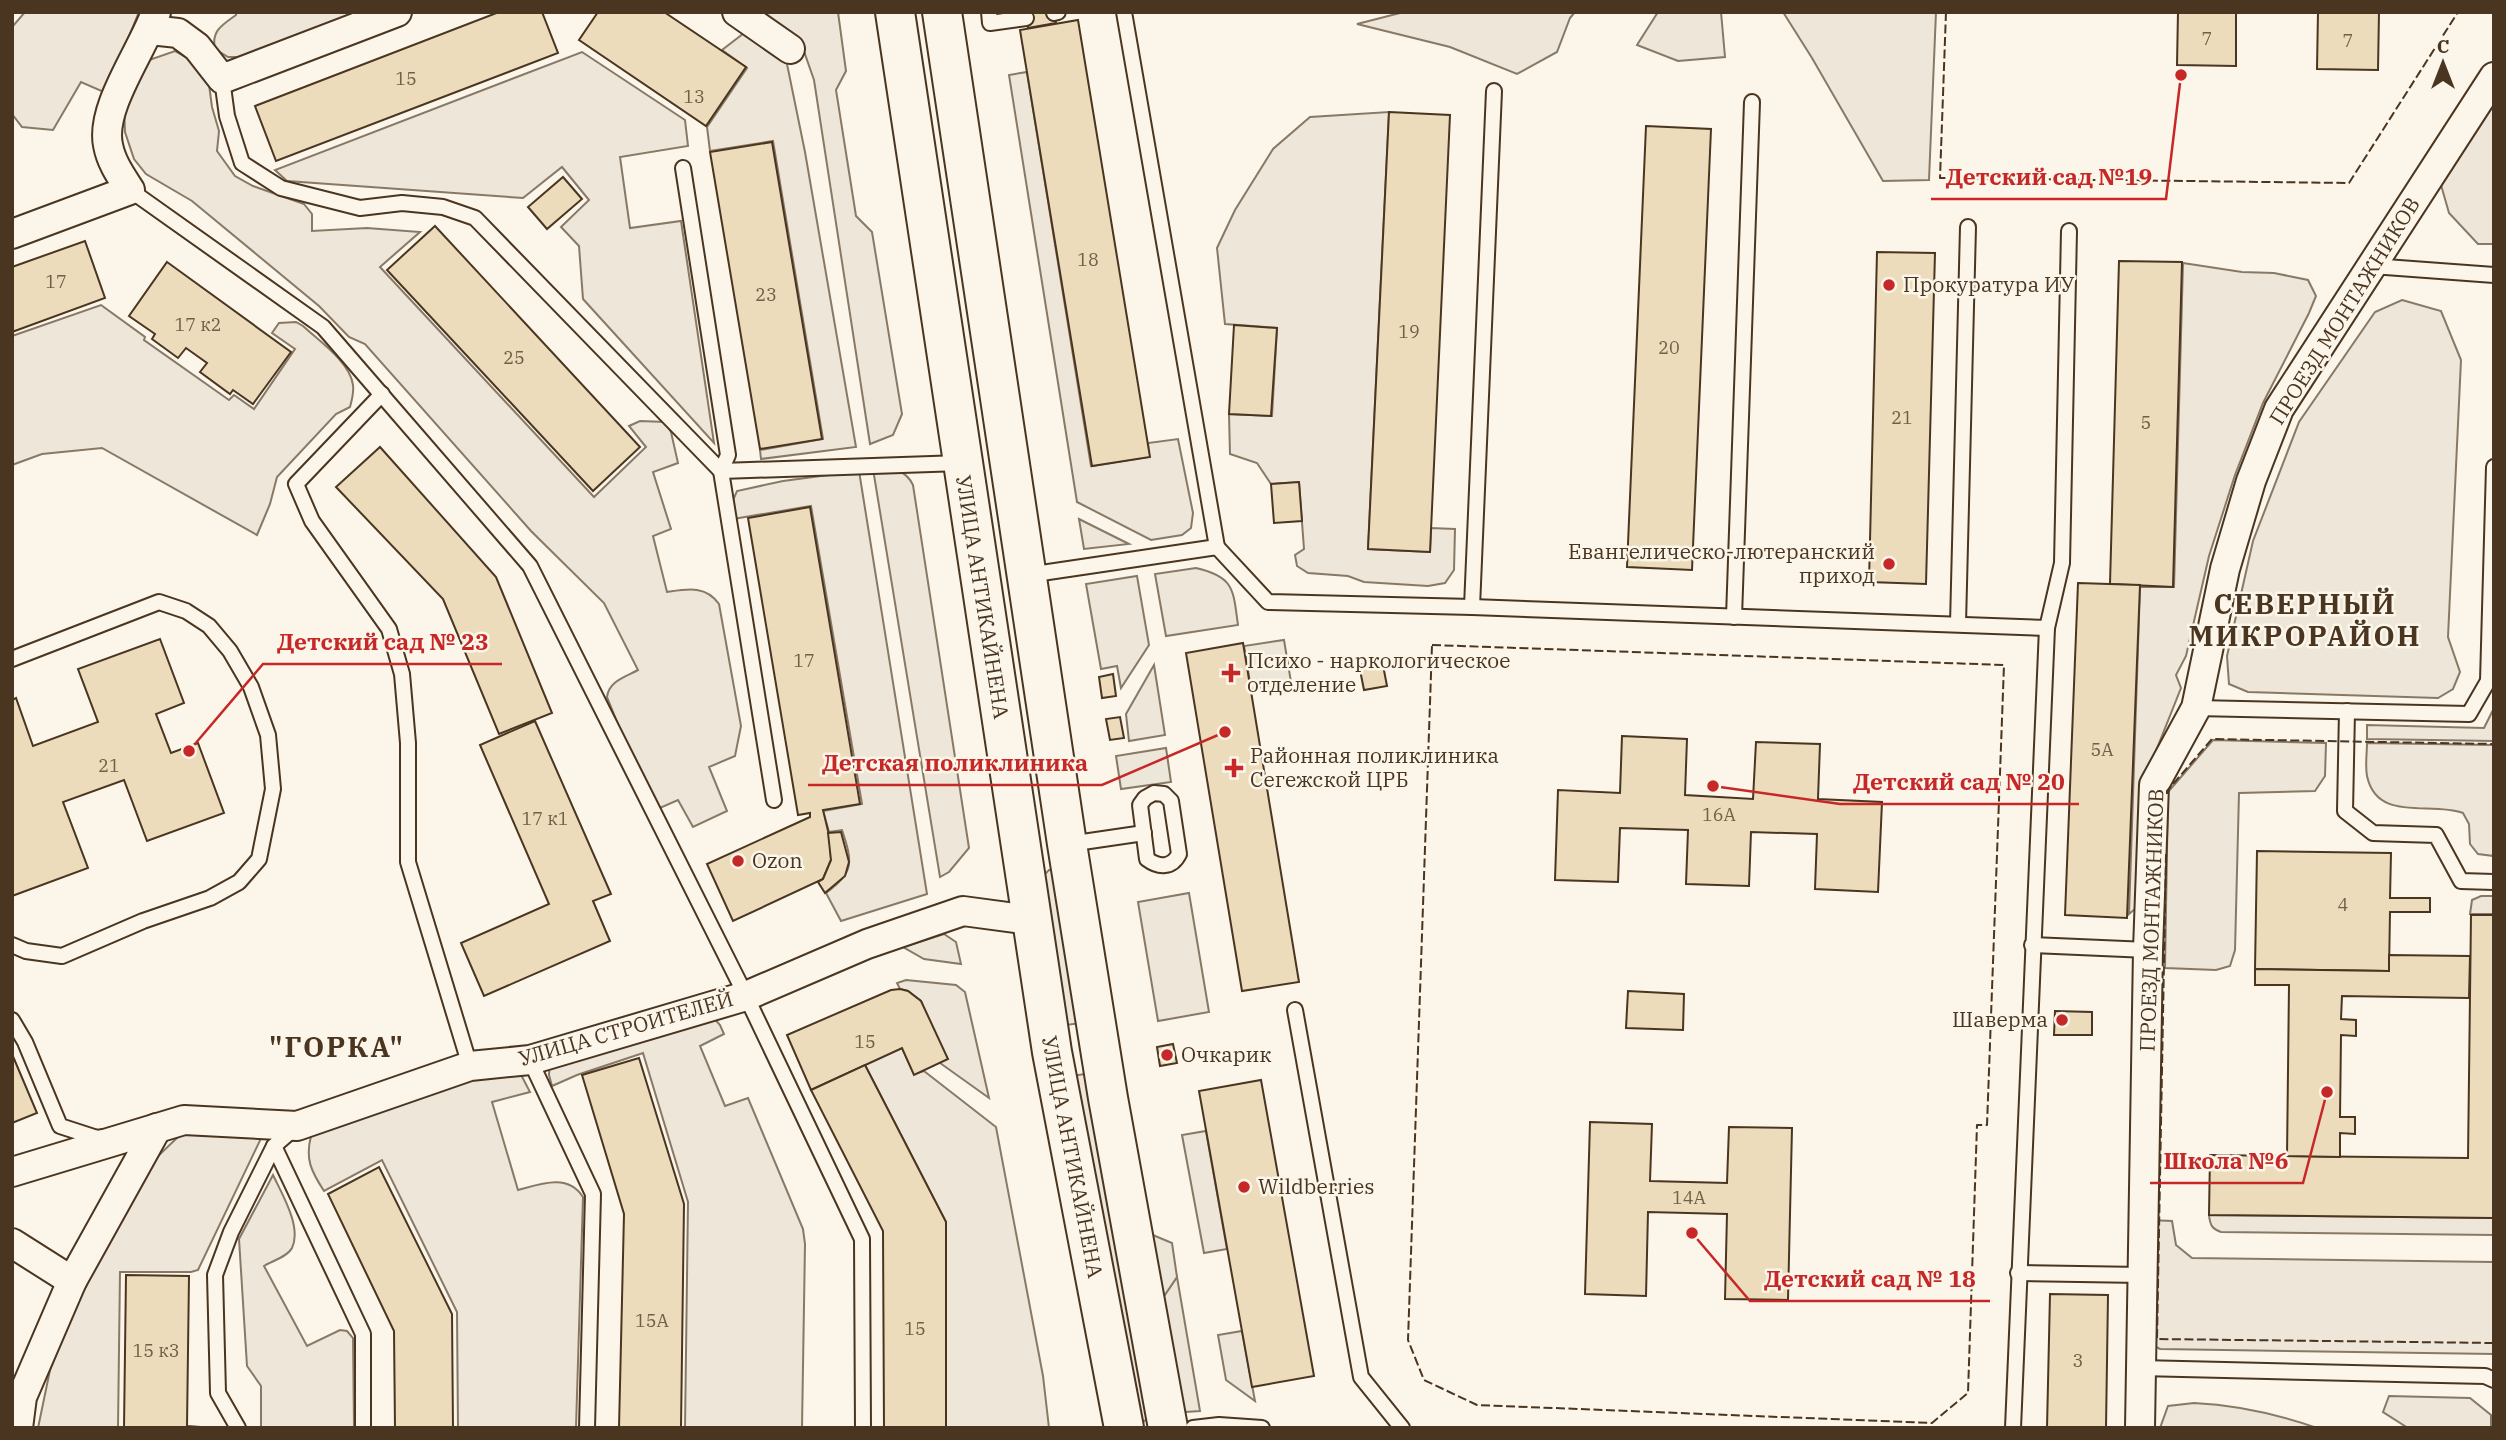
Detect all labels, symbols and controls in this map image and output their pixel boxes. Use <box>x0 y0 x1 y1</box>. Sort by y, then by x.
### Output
house number: 7 <box>2202 27 2212 50</box>
north arrow <box>2408 28 2478 98</box>
house number: 7 <box>2343 29 2353 52</box>
text: С <box>2437 34 2449 58</box>
house number: 15 <box>395 67 417 90</box>
house number: 13 <box>683 85 705 108</box>
callout: Детский сад №19 <box>1931 155 2166 199</box>
text: Детский сад №19 <box>1946 161 2152 191</box>
street label: ПРОЕЗД МОНТАЖНИКОВ <box>2262 191 2426 430</box>
house number: 18 <box>1077 248 1099 271</box>
house number: 17 <box>45 270 67 293</box>
place label: Прокуратура ИУ <box>1903 270 2074 298</box>
marker: Прокуратура ИУ <box>1881 277 1897 293</box>
house number: 23 <box>755 283 777 306</box>
house number: 17 к2 <box>174 313 222 336</box>
house number: 19 <box>1398 320 1420 343</box>
house number: 20 <box>1658 336 1680 359</box>
house number: 25 <box>503 346 525 369</box>
house number: 21 <box>1891 406 1913 429</box>
house number: 5 <box>2141 411 2151 434</box>
street label: УЛИЦА АНТИКАЙНЕНА <box>950 473 1016 721</box>
place label: Евангелическо-лютеранский приход <box>1568 537 1875 589</box>
marker: Евангелическо-лютеранский приход <box>1881 556 1897 572</box>
district label: СЕВЕРНЫЙ МИКРОРАЙОН <box>2188 585 2422 654</box>
callout: Детский сад № 23 <box>263 620 502 664</box>
text: Детский сад № 23 <box>277 626 489 656</box>
place label: Психо - наркологическое отделение <box>1247 646 1511 698</box>
house number: 17 <box>793 649 815 672</box>
marker: Психо - наркологическое отделение <box>1221 663 1241 683</box>
house number: 5А <box>2090 738 2114 761</box>
callout: Детская поликлиника <box>808 741 1102 785</box>
place label: Районная поликлиника Сегежской ЦРБ <box>1250 741 1499 793</box>
text: Детская поликлиника <box>822 747 1088 777</box>
house number: 21 <box>98 754 120 777</box>
marker: Районная поликлиника Сегежской ЦРБ <box>1224 758 1244 778</box>
callout: Детский сад № 20 <box>1840 760 2079 804</box>
text: Детский сад № 20 <box>1853 766 2065 796</box>
street label: ПРОЕЗД МОНТАЖНИКОВ <box>2132 788 2170 1052</box>
house number: 16А <box>1702 803 1737 826</box>
house number: 17 к1 <box>521 807 569 830</box>
place label: Ozon <box>752 846 803 874</box>
marker: Ozon <box>730 853 746 869</box>
house number: 4 <box>2338 893 2348 916</box>
street label: УЛИЦА СТРОИТЕЛЕЙ <box>515 984 736 1072</box>
place label: Шаверма <box>1952 1005 2048 1033</box>
marker: Шаверма <box>2054 1012 2070 1028</box>
district label: "ГОРКА" <box>269 1028 405 1065</box>
house number: 15 <box>854 1030 876 1053</box>
street label: УЛИЦА АНТИКАЙНЕНА <box>1036 1033 1110 1281</box>
place label: Очкарик <box>1181 1040 1272 1068</box>
marker: Очкарик <box>1159 1047 1175 1063</box>
callout: Школа №6 <box>2150 1139 2303 1183</box>
text: Школа №6 <box>2164 1145 2288 1175</box>
place label: Wildberries <box>1258 1172 1374 1200</box>
marker: Wildberries <box>1236 1179 1252 1195</box>
house number: 14А <box>1672 1186 1707 1209</box>
callout: Детский сад № 18 <box>1750 1257 1990 1301</box>
text: Детский сад № 18 <box>1764 1263 1976 1293</box>
house number: 15А <box>635 1309 670 1332</box>
house number: 15 <box>904 1317 926 1340</box>
house number: 15 к3 <box>132 1339 180 1362</box>
house number: 3 <box>2073 1349 2083 1372</box>

